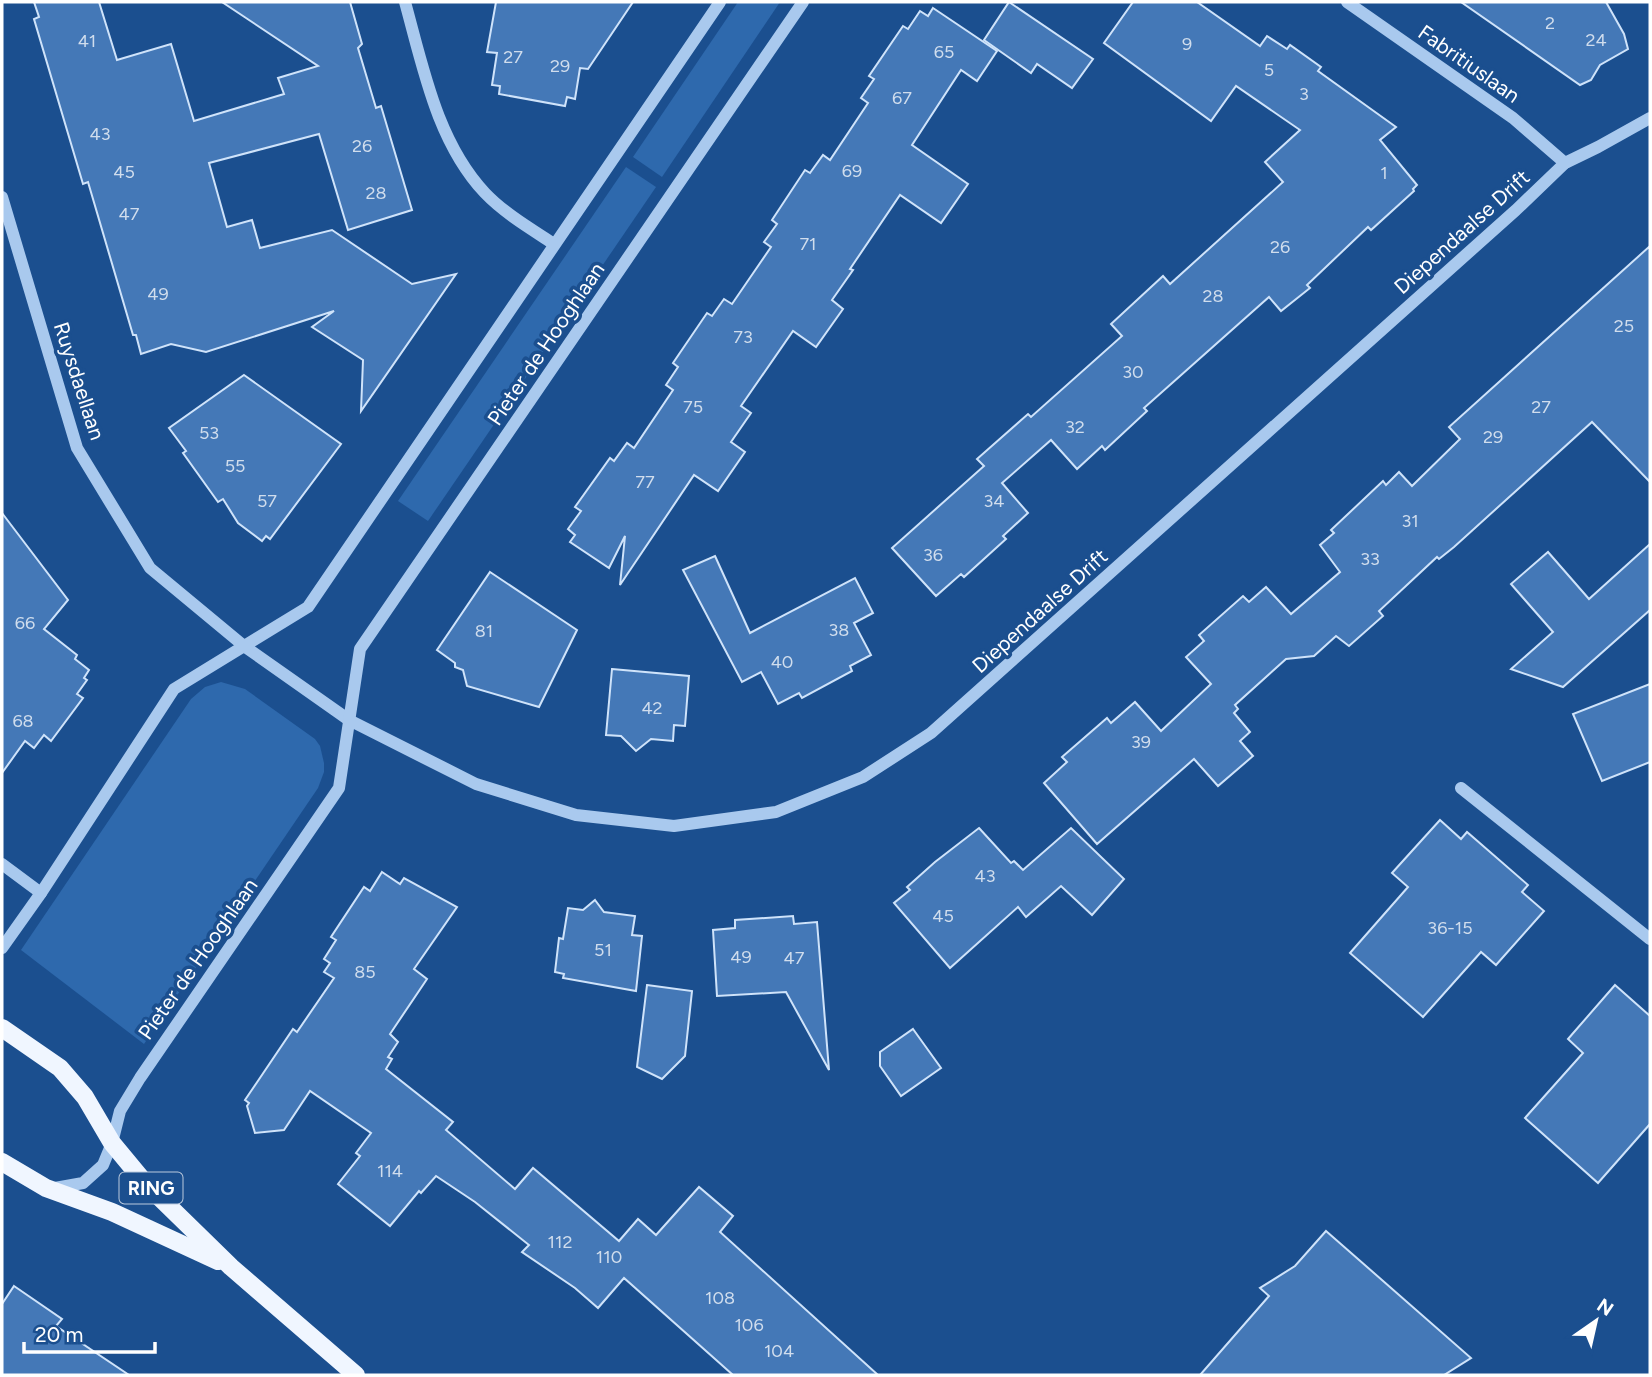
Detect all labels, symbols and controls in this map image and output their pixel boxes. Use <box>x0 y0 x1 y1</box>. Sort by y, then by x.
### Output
house number: 2 <box>1545 12 1555 34</box>
street label: Fabritiuslaan <box>1414 19 1525 108</box>
house number: 24 <box>1585 29 1607 51</box>
house number: 41 <box>78 30 96 52</box>
house number: 9 <box>1182 33 1192 55</box>
house number: 65 <box>934 41 954 63</box>
house number: 27 <box>503 46 523 68</box>
house number: 29 <box>550 55 570 77</box>
house number: 5 <box>1264 59 1274 81</box>
house number: 3 <box>1299 83 1309 105</box>
house number: 67 <box>892 87 912 109</box>
house number: 43 <box>90 123 110 145</box>
house number: 26 <box>352 135 372 157</box>
house number: 69 <box>842 160 862 182</box>
house number: 45 <box>113 161 135 183</box>
house number: 1 <box>1380 162 1388 184</box>
street label: Diependaalse Drift <box>1389 164 1534 299</box>
house number: 28 <box>365 182 387 204</box>
house number: 47 <box>119 203 140 225</box>
house number: 71 <box>799 233 817 255</box>
house number: 26 <box>1270 236 1290 258</box>
street label: Pieter de Hooghlaan <box>482 258 609 430</box>
house number: 49 <box>147 283 169 305</box>
house number: 28 <box>1202 285 1224 307</box>
house number: 25 <box>1614 315 1634 337</box>
street label: Ruysdaellaan <box>49 319 110 443</box>
house number: 73 <box>733 326 753 348</box>
house number: 30 <box>1122 361 1144 383</box>
house number: 75 <box>683 396 703 418</box>
house number: 27 <box>1531 396 1551 418</box>
house number: 32 <box>1065 416 1085 438</box>
house number: 53 <box>199 422 219 444</box>
house number: 29 <box>1483 426 1503 448</box>
house number: 55 <box>225 455 245 477</box>
house number: 77 <box>635 471 655 493</box>
house number: 57 <box>257 490 277 512</box>
house number: 34 <box>984 490 1004 512</box>
house number: 31 <box>1401 510 1419 532</box>
street label: Diependaalse Drift <box>967 543 1112 678</box>
house number: 36 <box>923 544 943 566</box>
house number: 33 <box>1360 548 1380 570</box>
house number: 66 <box>15 612 35 634</box>
house number: 38 <box>829 619 849 641</box>
house number: 81 <box>475 620 493 642</box>
house number: 40 <box>771 651 793 673</box>
house number: 42 <box>641 697 663 719</box>
house number: 68 <box>12 710 34 732</box>
house number: 39 <box>1131 731 1151 753</box>
house number: 43 <box>975 865 995 887</box>
street label: Pieter de Hooghlaan <box>133 873 263 1044</box>
house number: 45 <box>932 905 954 927</box>
house number: 36-15 <box>1427 917 1473 939</box>
house number: 51 <box>594 939 612 961</box>
house number: 49 <box>730 946 752 968</box>
house number: 47 <box>784 947 805 969</box>
house number: 85 <box>354 961 376 983</box>
house number: 114 <box>377 1160 403 1182</box>
road number: RING <box>120 1172 182 1204</box>
house number: 112 <box>548 1231 572 1253</box>
house number: 110 <box>596 1246 622 1268</box>
north arrow <box>1561 1286 1631 1356</box>
house number: 108 <box>705 1287 735 1309</box>
text: N <box>1593 1294 1618 1321</box>
scale bar <box>24 1310 156 1354</box>
house number: 106 <box>734 1314 764 1336</box>
text: 20 m <box>35 1322 83 1347</box>
house number: 104 <box>764 1340 794 1362</box>

